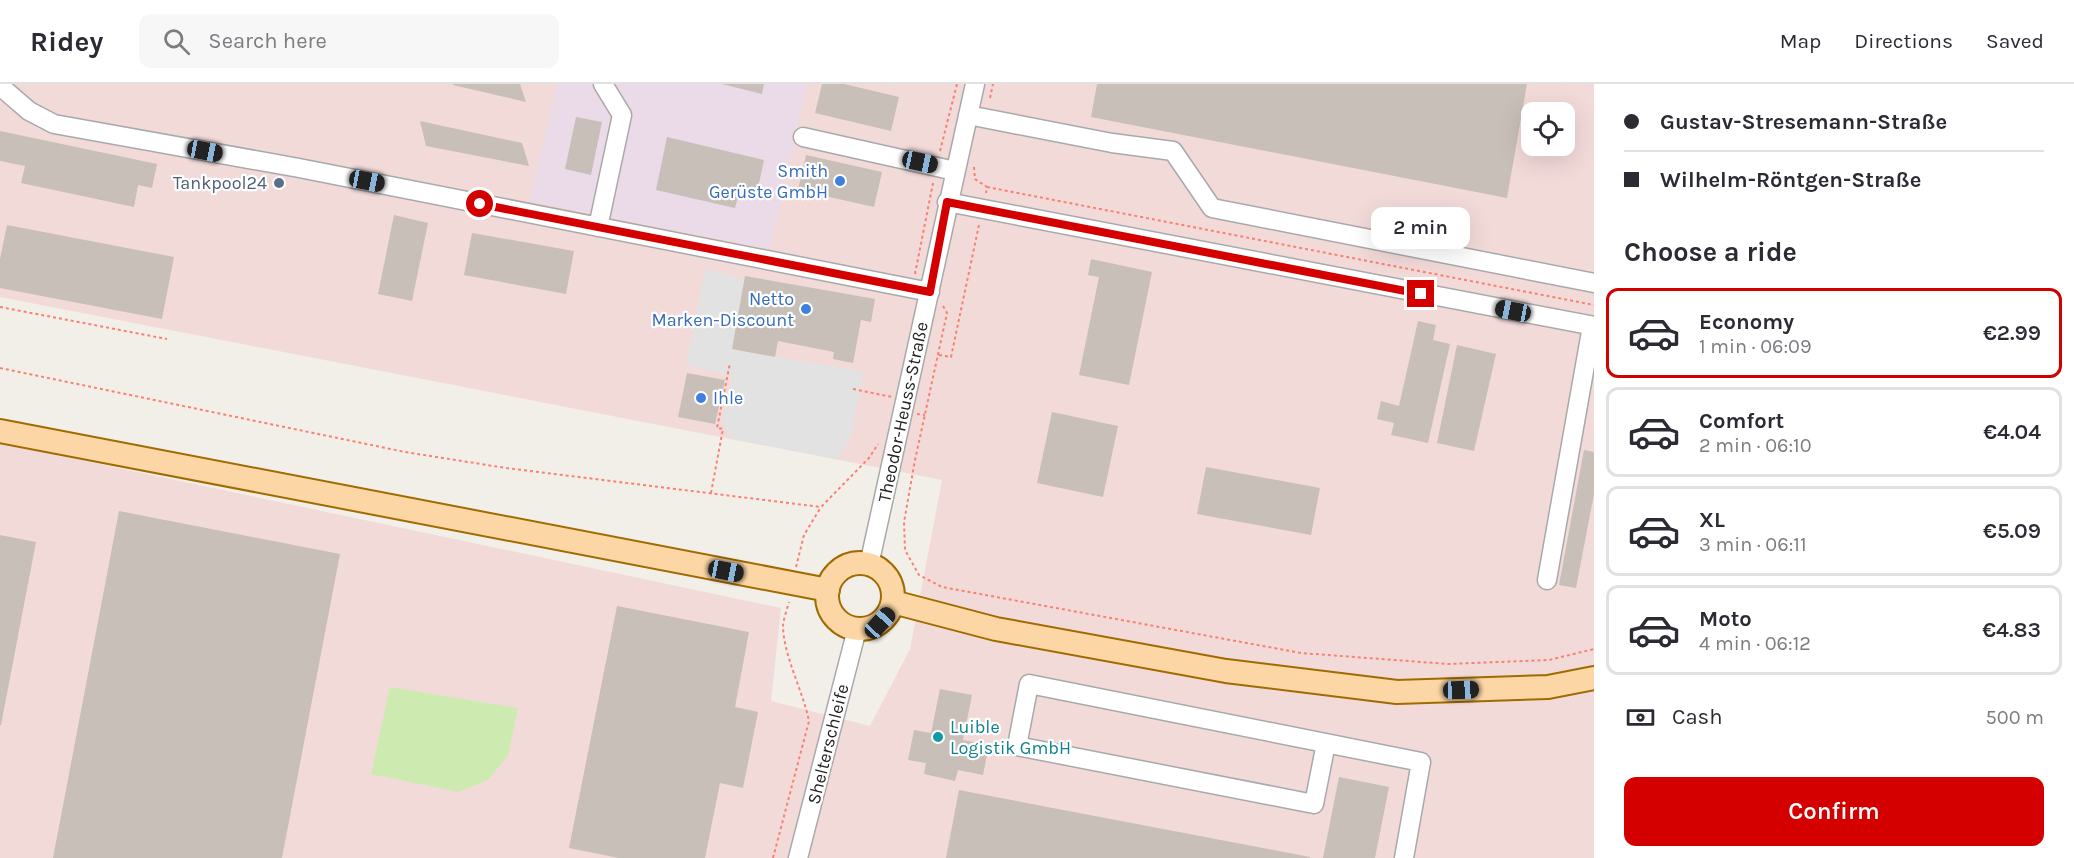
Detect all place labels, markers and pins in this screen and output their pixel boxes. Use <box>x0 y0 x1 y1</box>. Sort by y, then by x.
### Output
place label: Smith Gerüste GmbH <box>709 160 828 203</box>
place label: Tankpool24 <box>173 172 267 194</box>
marker: Smith Gerüste GmbH <box>833 174 847 188</box>
marker: Tankpool24 <box>272 176 286 190</box>
place label: Netto Marken-Discount <box>651 288 794 331</box>
marker: Netto Marken-Discount <box>799 302 813 316</box>
place label: Ihle <box>713 387 743 409</box>
marker: Ihle <box>694 391 708 405</box>
place label: Luible Logistik GmbH <box>950 716 1071 759</box>
marker: Luible Logistik GmbH <box>931 730 945 744</box>

